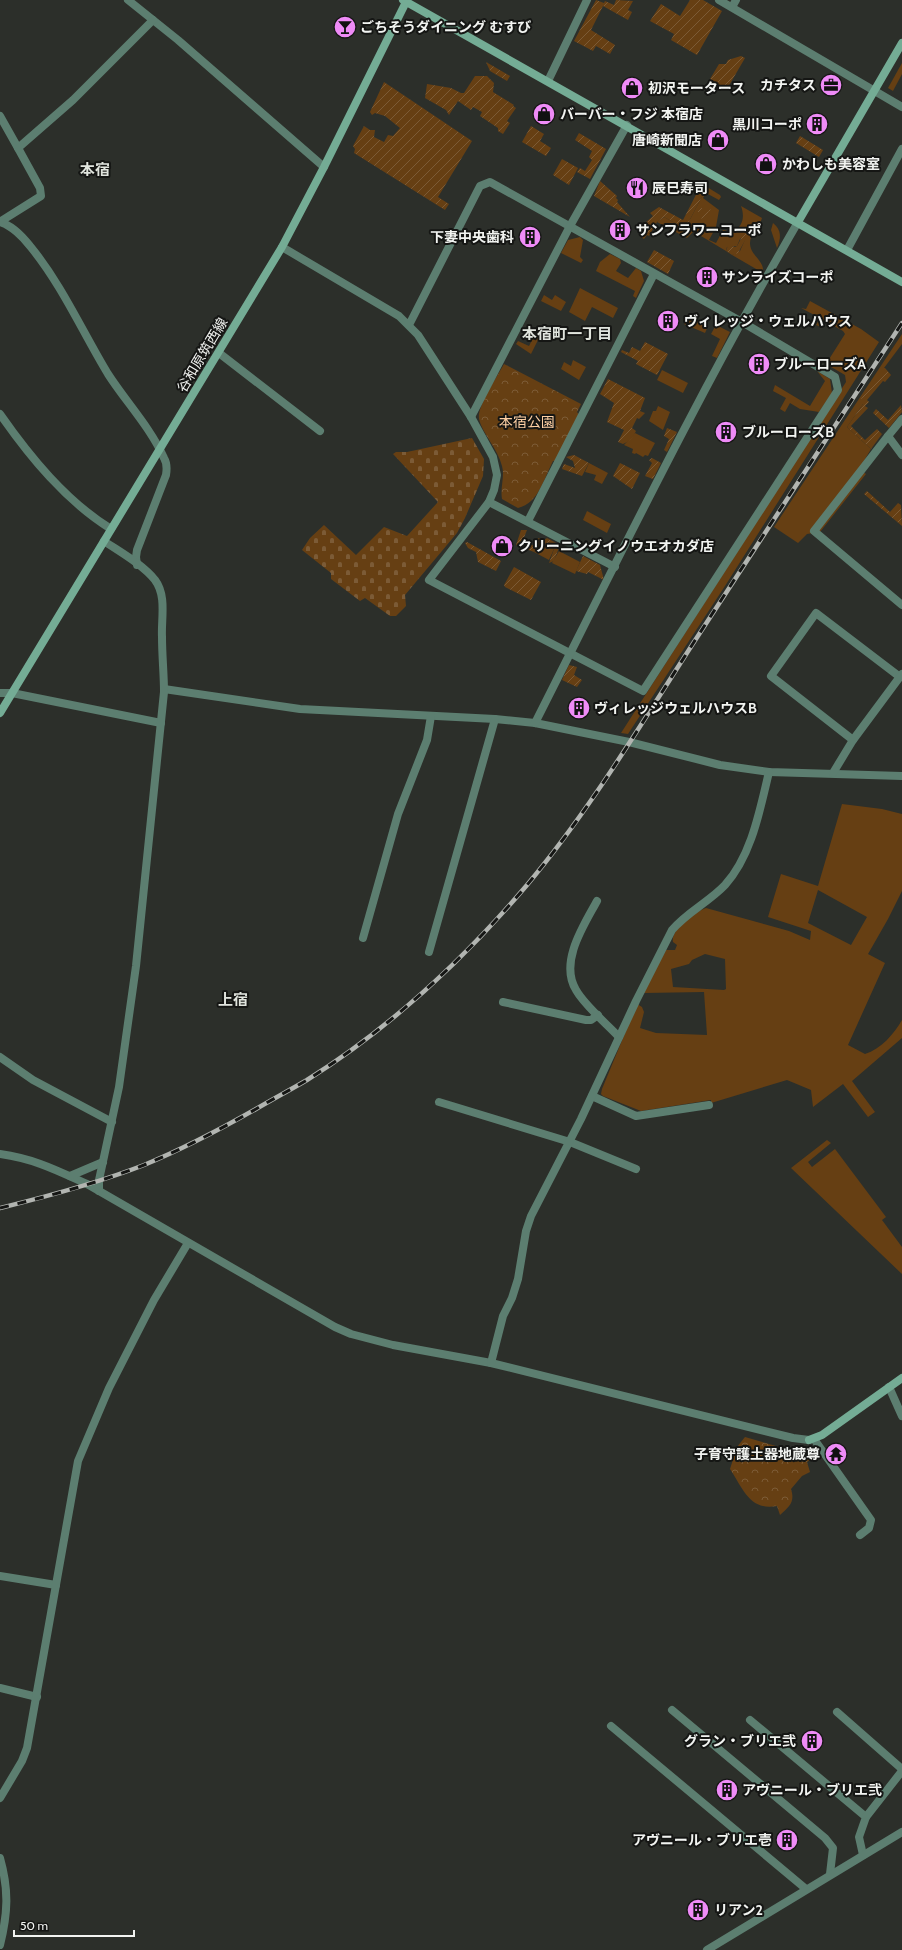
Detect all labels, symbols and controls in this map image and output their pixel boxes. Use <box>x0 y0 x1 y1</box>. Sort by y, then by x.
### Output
bar icon: ごちそうダイニング むすび <box>332 14 358 40</box>
place label: ごちそうダイニング むすび <box>360 18 531 36</box>
office icon: カチタス <box>818 72 844 98</box>
shop icon: 初沢モータース <box>619 75 645 101</box>
place label: カチタス <box>760 76 816 94</box>
place label: 初沢モータース <box>648 79 745 97</box>
shop icon: バーバー・フジ 本宿店 <box>531 101 557 127</box>
place label: バーバー・フジ 本宿店 <box>560 105 703 123</box>
building icon: 黒川コーポ <box>804 111 830 137</box>
place label: 黒川コーポ <box>732 115 802 133</box>
shop icon: 唐崎新聞店 <box>705 127 731 153</box>
place label: 唐崎新聞店 <box>632 131 702 149</box>
shop icon: かわしも美容室 <box>753 151 779 177</box>
place label: かわしも美容室 <box>782 155 880 173</box>
district label: 本宿 <box>80 161 110 179</box>
restaurant icon: 辰巳寿司 <box>624 175 650 201</box>
place label: 辰巳寿司 <box>652 179 708 197</box>
building icon: サンフラワーコーポ <box>607 217 633 243</box>
place label: サンフラワーコーポ <box>636 221 762 239</box>
building icon: 下妻中央歯科 <box>517 224 543 250</box>
place label: 下妻中央歯科 <box>430 228 514 246</box>
building icon: サンライズコーポ <box>694 264 720 290</box>
place label: サンライズコーポ <box>722 268 834 286</box>
building icon: ヴィレッジ・ウェルハウス <box>655 308 681 334</box>
place label: ヴィレッジ・ウェルハウス <box>684 312 852 330</box>
street label: 谷和原筑西線 <box>173 314 231 396</box>
district label: 本宿町一丁目 <box>522 325 612 343</box>
building icon: ブルーローズA <box>746 351 772 377</box>
place label: ブルーローズA <box>774 355 866 373</box>
park label: 本宿公園 <box>499 413 555 431</box>
building icon: ブルーローズB <box>713 419 739 445</box>
place label: ブルーローズB <box>742 423 834 441</box>
shop icon: クリーニングイノウエオカダ店 <box>489 533 515 559</box>
place label: クリーニングイノウエオカダ店 <box>518 537 714 555</box>
building icon: ヴィレッジウェルハウスB <box>566 695 592 721</box>
place label: ヴィレッジウェルハウスB <box>594 699 757 717</box>
district label: 上宿 <box>218 991 248 1009</box>
temple icon: 子育守護土器地蔵尊 <box>823 1441 849 1467</box>
place label: 子育守護土器地蔵尊 <box>694 1445 820 1463</box>
building icon: グラン・ブリエ弐 <box>799 1728 825 1754</box>
place label: グラン・ブリエ弐 <box>684 1732 796 1750</box>
building icon: アヴニール・ブリエ弐 <box>714 1777 740 1803</box>
place label: アヴニール・ブリエ弐 <box>742 1781 882 1799</box>
building icon: アヴニール・ブリエ壱 <box>774 1827 800 1853</box>
place label: アヴニール・ブリエ壱 <box>632 1831 772 1849</box>
building icon: リアン2 <box>685 1897 711 1923</box>
place label: リアン2 <box>714 1901 763 1919</box>
scale bar <box>14 1912 134 1938</box>
text: 50 m <box>20 1918 48 1933</box>

